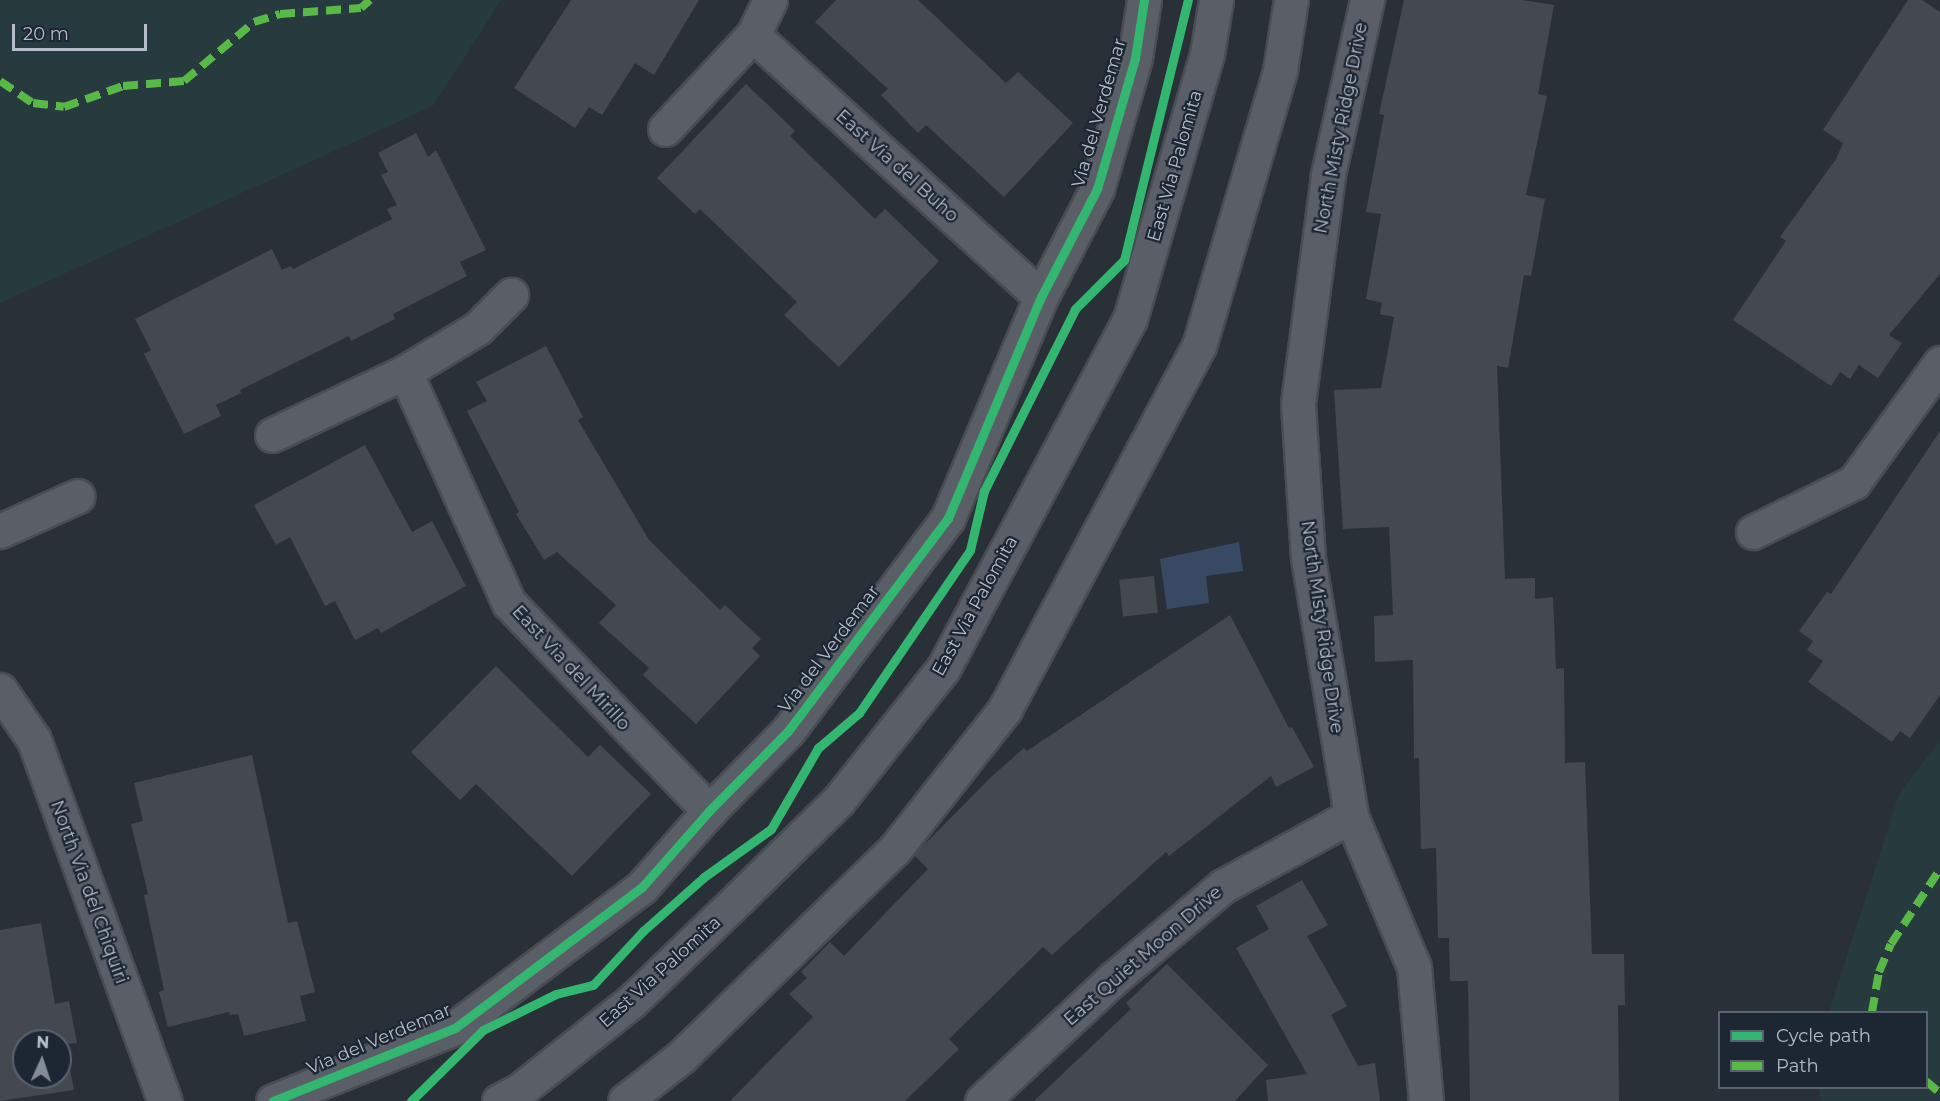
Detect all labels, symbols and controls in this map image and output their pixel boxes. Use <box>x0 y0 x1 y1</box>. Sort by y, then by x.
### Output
scale bar <box>15 12 150 50</box>
street label: North Misty Ridge Drive <box>1310 21 1372 235</box>
text: 20 m <box>23 23 69 45</box>
street label: Via del Verdemar <box>1067 36 1131 190</box>
street label: East Via Palomita <box>1143 88 1207 244</box>
street label: East Via del Buho <box>831 105 963 227</box>
street label: North Misty Ridge Drive <box>1296 519 1348 735</box>
street label: East Via Palomita <box>928 532 1022 680</box>
street label: Via del Verdemar <box>774 581 884 717</box>
street label: East Via del Mirillo <box>507 601 635 735</box>
street label: North Via del Chiquiri <box>46 797 132 987</box>
street label: East Quiet Moon Drive <box>1060 882 1226 1030</box>
street label: East Via Palomita <box>595 912 725 1032</box>
street label: Via del Verdemar <box>304 999 454 1079</box>
legend <box>1718 1011 1928 1089</box>
text: Cycle path <box>1776 1025 1871 1047</box>
north arrow <box>12 1029 72 1089</box>
text: N <box>36 1033 50 1052</box>
text: Path <box>1776 1055 1819 1077</box>

